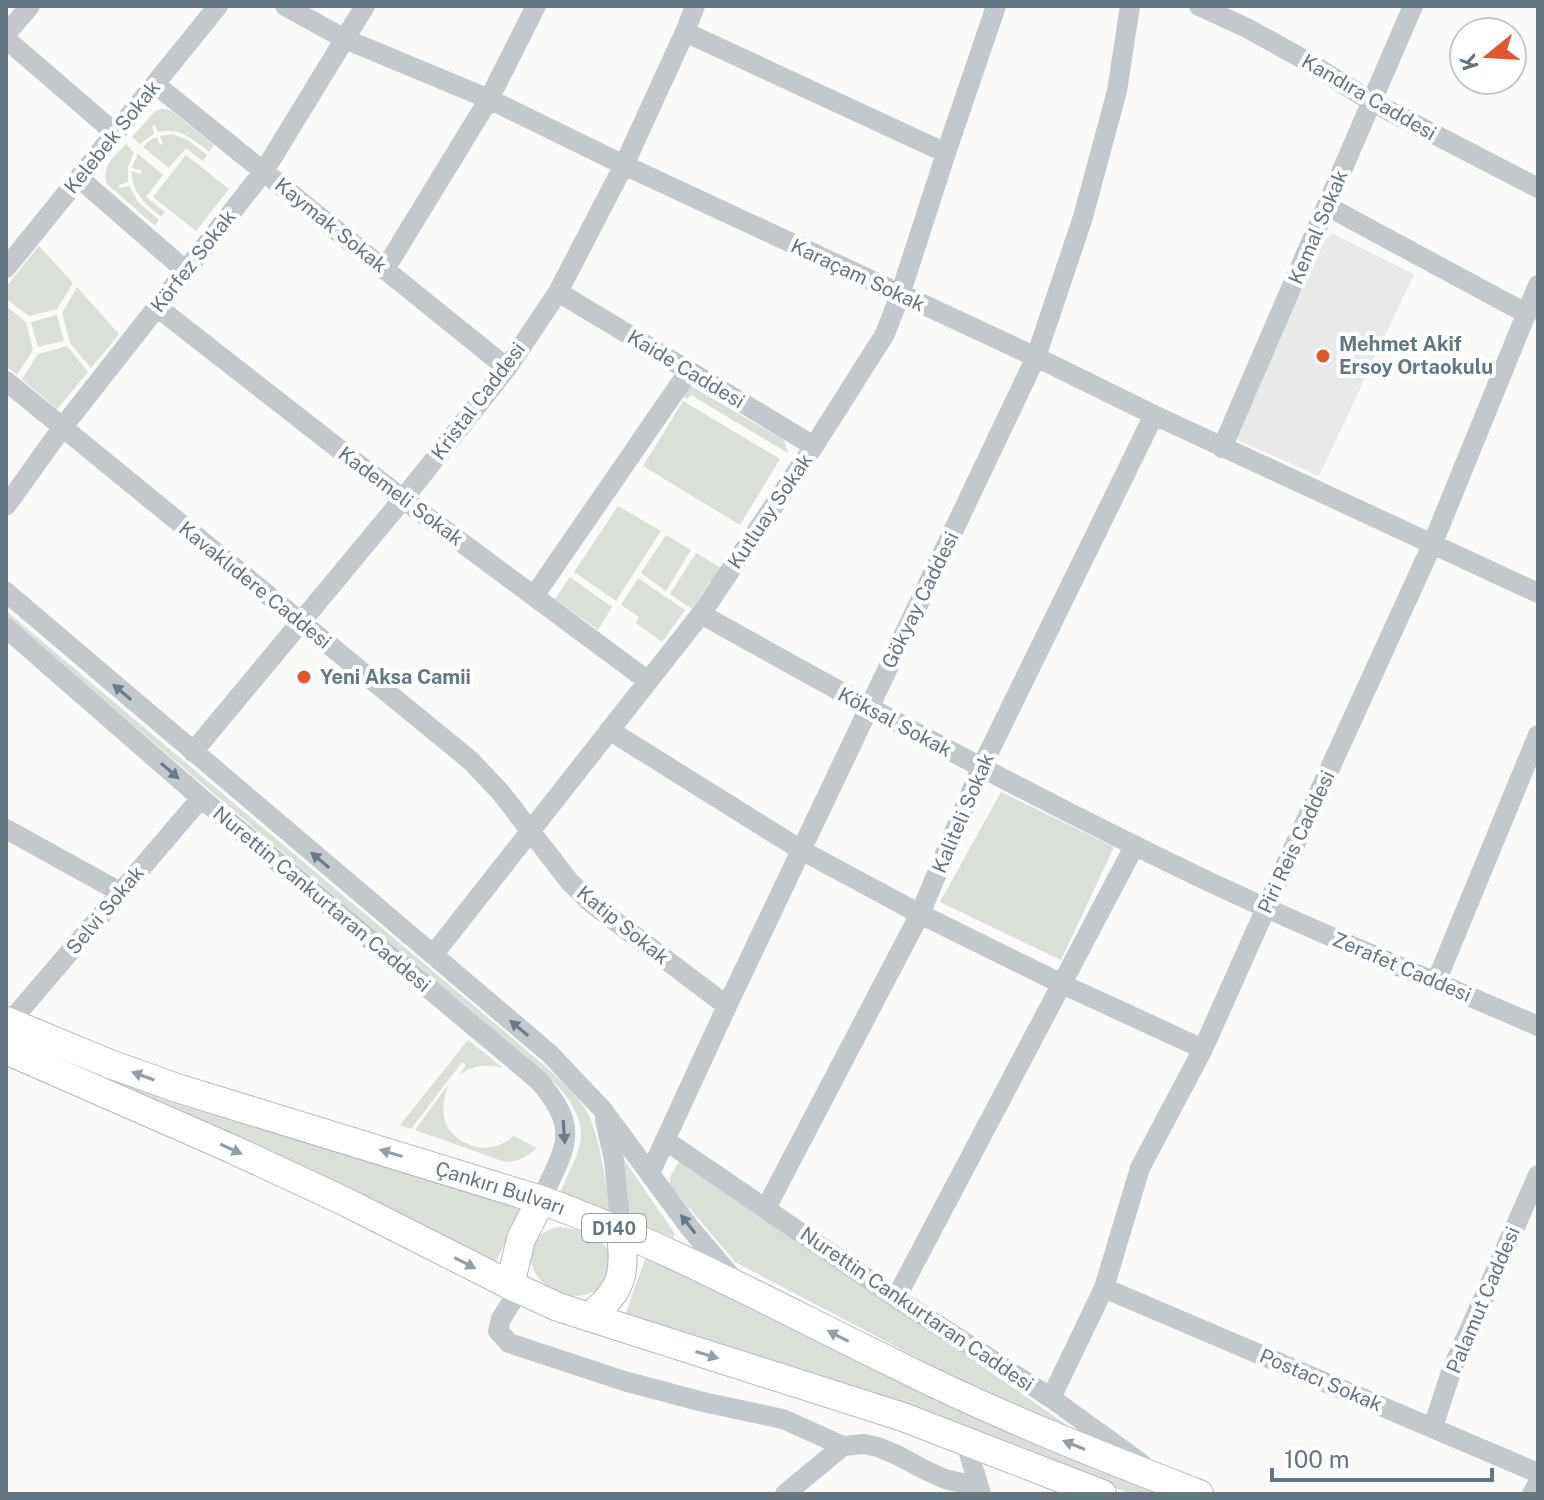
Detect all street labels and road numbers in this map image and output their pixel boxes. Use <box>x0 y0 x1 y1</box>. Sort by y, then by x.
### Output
street label: Kandıra Caddesi <box>1297 49 1441 145</box>
street label: Kelebek Sokak <box>59 76 165 198</box>
street label: Kemal Sokak <box>1283 166 1353 288</box>
street label: Kaymak Sokak <box>270 172 392 278</box>
street label: Körfez Sokak <box>145 205 241 317</box>
street label: Karaçam Sokak <box>787 233 929 317</box>
street label: Kaide Caddesi <box>623 325 749 413</box>
street label: Kristal Caddesi <box>426 338 530 464</box>
street label: Kademeli Sokak <box>334 441 468 551</box>
street label: Kutluay Sokak <box>723 449 817 573</box>
street label: Kavaklıdere Caddesi <box>174 516 336 654</box>
street label: Gökyay Caddesi <box>877 528 963 672</box>
street label: Köksal Sokak <box>834 682 956 762</box>
street label: Kaliteli Sokak <box>927 749 999 877</box>
street label: Piri Reis Caddesi <box>1252 767 1340 917</box>
street label: Nurettin Cankurtaran Caddesi <box>208 801 436 997</box>
street label: Selvi Sokak <box>61 861 149 959</box>
street label: Katip Sokak <box>572 881 674 969</box>
street label: Zerafet Caddesi <box>1329 927 1475 1007</box>
street label: Çankırı Bulvarı <box>433 1156 568 1220</box>
road number: D140 <box>582 1214 646 1242</box>
street label: Nurettin Cankurtaran Caddesi <box>796 1222 1038 1396</box>
street label: Palamut Caddesi <box>1441 1223 1525 1377</box>
street label: Postacı Sokak <box>1256 1343 1386 1417</box>

